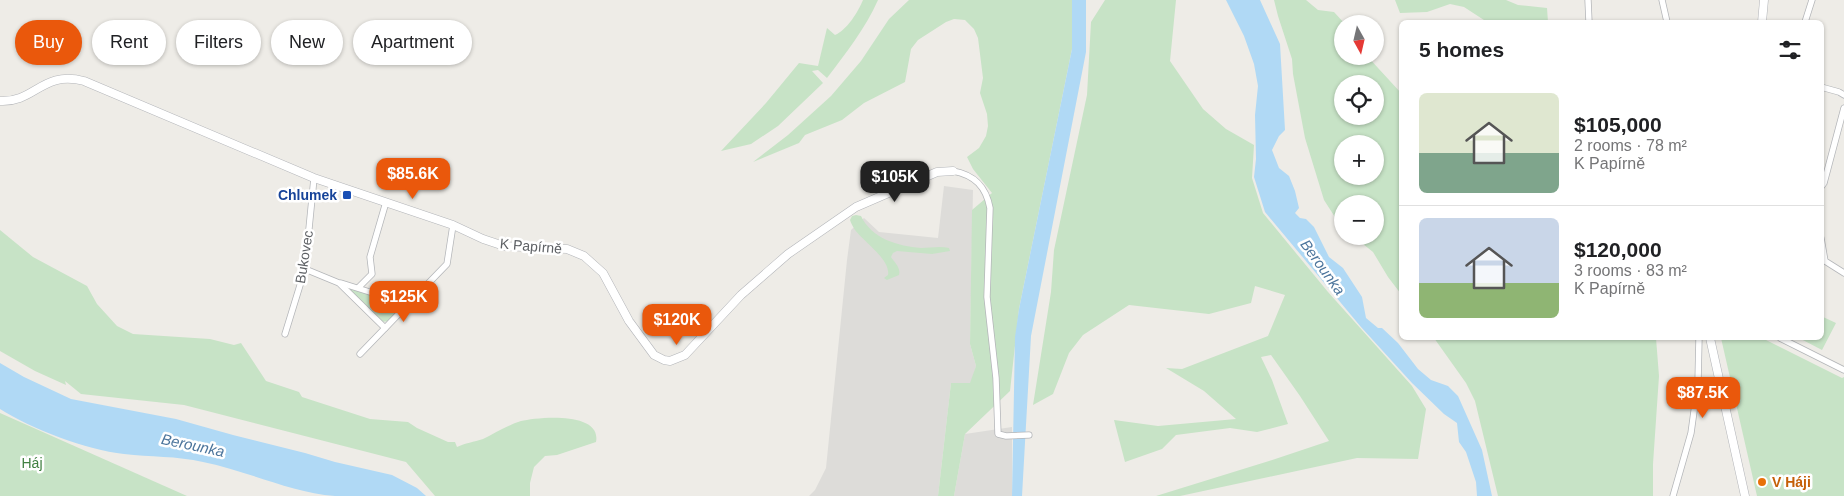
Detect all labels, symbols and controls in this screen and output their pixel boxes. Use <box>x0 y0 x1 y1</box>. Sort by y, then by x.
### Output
north arrow <box>1334 15 1384 65</box>
map controls <box>1334 15 1384 245</box>
chip: Buy <box>15 20 82 65</box>
chip: Rent <box>92 20 166 65</box>
chip: Filters <box>176 20 261 65</box>
chip: New <box>271 20 343 65</box>
chip: Apartment <box>353 20 472 65</box>
icon: filters <box>1776 36 1804 64</box>
text: 5 homes <box>1419 38 1504 61</box>
button: locate <box>1334 75 1384 125</box>
icon: home <box>1459 113 1519 173</box>
text: $105,000 <box>1574 113 1662 136</box>
button: + <box>1334 135 1384 185</box>
text: 2 rooms · 78 m² <box>1574 137 1687 154</box>
text: K Papírně <box>1574 155 1645 172</box>
pin: $85.6K <box>372 158 454 200</box>
pin: $105K <box>860 160 930 203</box>
text: $85.6K <box>387 165 439 182</box>
text: $105K <box>871 168 919 185</box>
place label: Chlumek <box>278 187 337 203</box>
marker: Chlumek <box>341 189 353 201</box>
button: − <box>1334 195 1384 245</box>
street label: Bukovec <box>292 229 316 285</box>
street label: K Papírně <box>499 235 563 257</box>
water label: Berounka <box>1297 236 1349 298</box>
icon: home <box>1459 238 1519 298</box>
text: $120,000 <box>1574 238 1662 261</box>
text: 3 rooms · 83 m² <box>1574 262 1687 279</box>
pin: $125K <box>369 280 439 323</box>
text: K Papírně <box>1574 280 1645 297</box>
text: $125K <box>380 288 428 305</box>
pin: $120K <box>642 304 712 346</box>
text: $120K <box>653 311 701 328</box>
pin: $87.5K <box>1662 376 1744 419</box>
text: $87.5K <box>1677 384 1729 401</box>
water label: Berounka <box>160 430 226 460</box>
park label: Háj <box>21 455 43 471</box>
place label: V Háji <box>1772 474 1811 490</box>
marker: V Háji <box>1756 476 1768 488</box>

